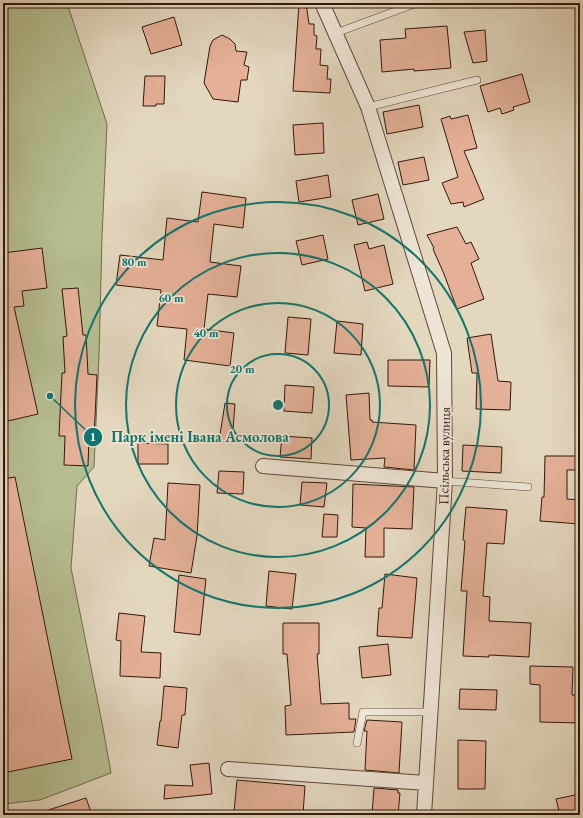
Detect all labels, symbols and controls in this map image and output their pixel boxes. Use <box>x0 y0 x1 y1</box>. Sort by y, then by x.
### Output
text: 80 m <box>121 254 147 270</box>
text: 60 m <box>158 290 184 306</box>
text: 40 m <box>193 325 219 341</box>
text: 20 m <box>229 361 255 377</box>
centre of rings <box>271 398 285 412</box>
street label: Псільська вулиця <box>434 407 454 505</box>
callout: Парк імені Івана Асмолова <box>83 424 297 451</box>
text: Парк імені Івана Асмолова <box>111 427 289 446</box>
text: 1 <box>90 429 96 445</box>

